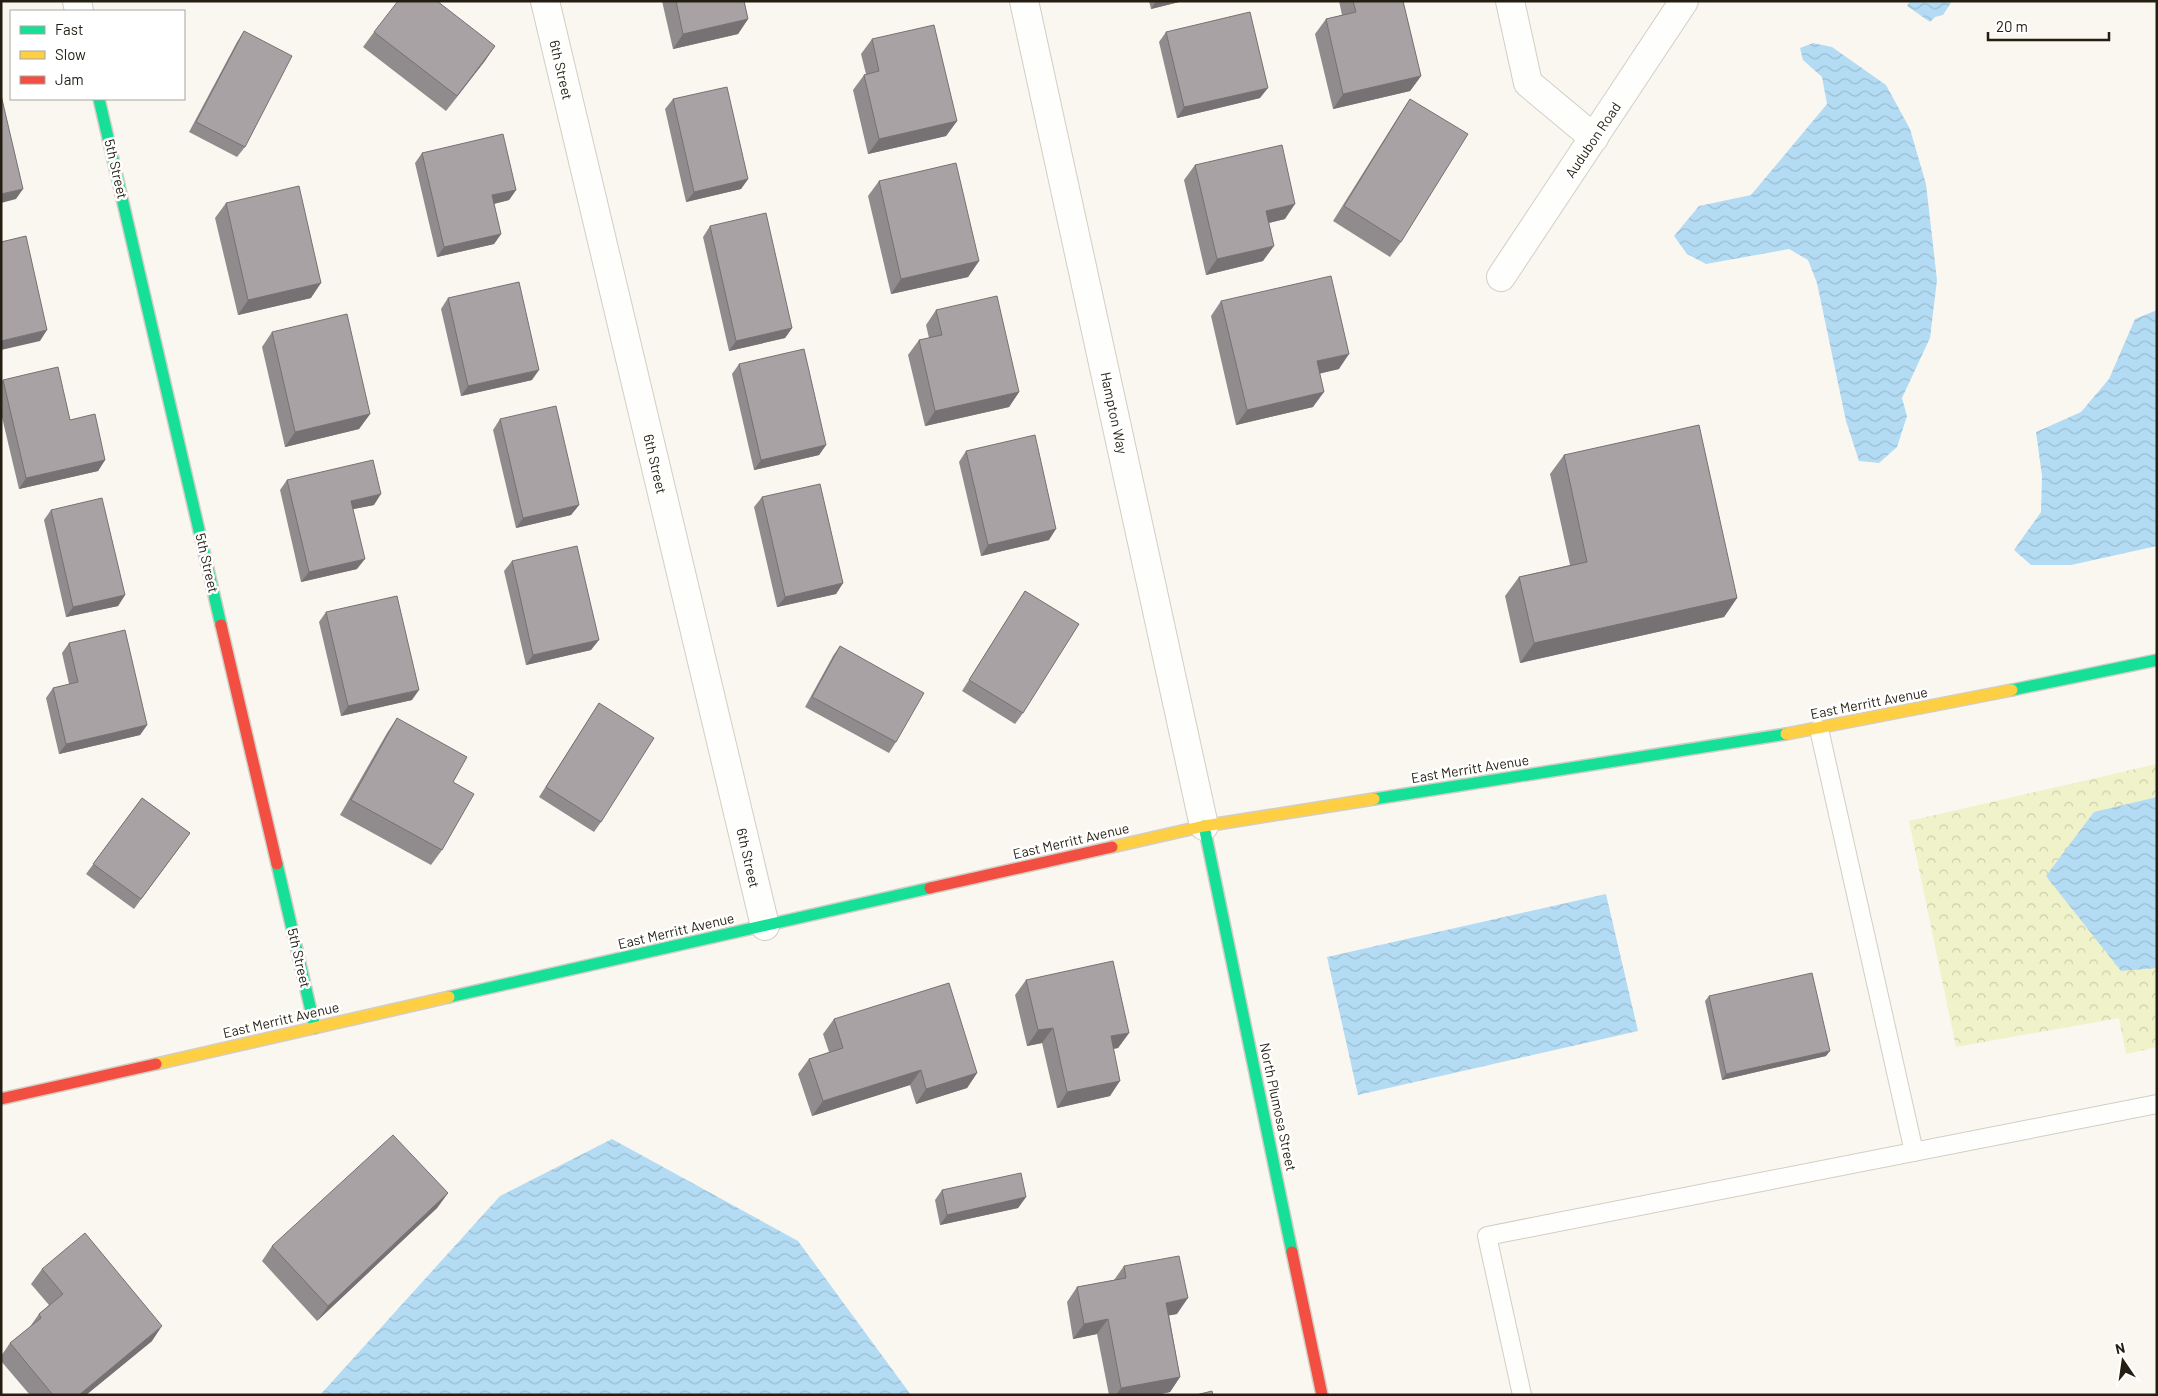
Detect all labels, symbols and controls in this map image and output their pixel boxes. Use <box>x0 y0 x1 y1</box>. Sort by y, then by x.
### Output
legend <box>10 10 185 100</box>
scale bar <box>1988 10 2109 42</box>
text: 20 m <box>1996 17 2028 35</box>
text: Fast <box>55 20 83 38</box>
street label: 6th Street <box>546 38 577 101</box>
text: Slow <box>55 45 86 63</box>
text: Jam <box>55 70 84 88</box>
street label: Audubon Road <box>1561 99 1624 181</box>
street label: 5th Street <box>101 137 132 200</box>
street label: Hampton Way <box>1097 370 1132 456</box>
street label: 6th Street <box>640 432 671 495</box>
street label: 5th Street <box>192 531 223 594</box>
street label: East Merritt Avenue <box>1809 683 1929 722</box>
street label: East Merritt Avenue <box>1410 751 1530 786</box>
street label: East Merritt Avenue <box>1011 819 1131 862</box>
street label: 6th Street <box>733 826 764 889</box>
street label: East Merritt Avenue <box>616 909 736 952</box>
street label: 5th Street <box>284 926 315 989</box>
street label: East Merritt Avenue <box>221 998 341 1041</box>
street label: North Plumosa Street <box>1257 1041 1300 1173</box>
north arrow <box>2098 1336 2148 1386</box>
text: N <box>2114 1339 2126 1357</box>

